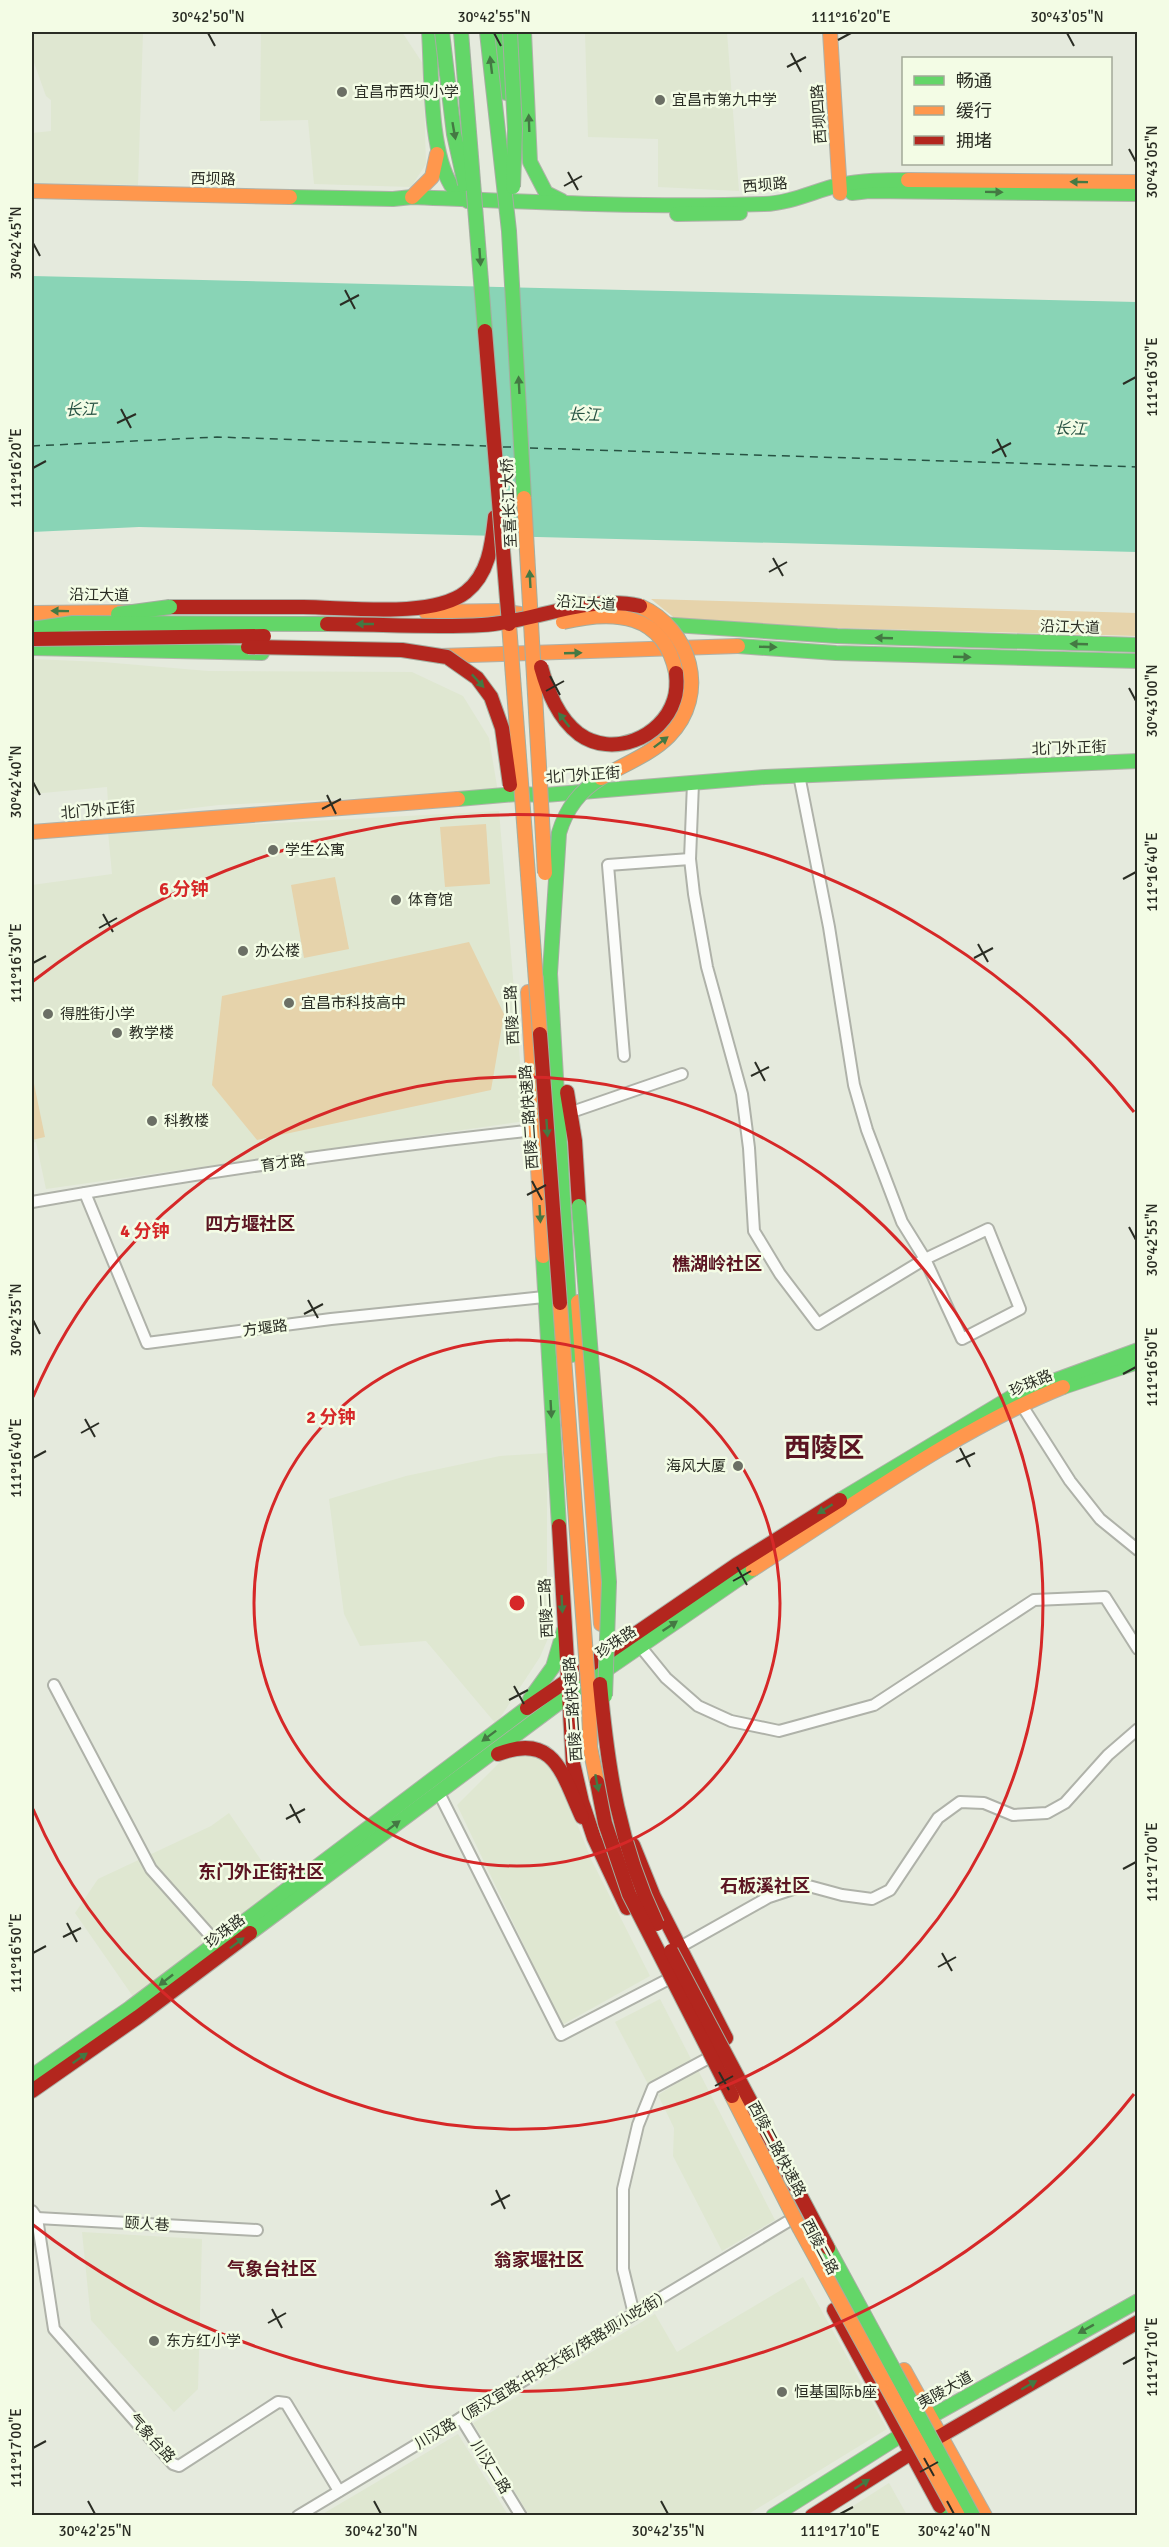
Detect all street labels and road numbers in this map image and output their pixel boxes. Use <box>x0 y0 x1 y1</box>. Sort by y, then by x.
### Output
street label: 西坝四路 <box>808 83 830 145</box>
street label: 西坝路 <box>190 170 236 188</box>
street label: 西坝路 <box>742 174 788 196</box>
street label: 至喜长江大桥 <box>498 458 520 548</box>
street label: 沿江大道 <box>69 585 129 605</box>
street label: 沿江大道 <box>555 592 617 614</box>
street label: 沿江大道 <box>1040 617 1100 637</box>
street label: 北门外正街 <box>1031 738 1107 758</box>
street label: 北门外正街 <box>545 763 621 787</box>
street label: 北门外正街 <box>60 798 136 822</box>
street label: 西陵二路 <box>501 985 523 1045</box>
street label: 西陵二路快速路 <box>516 1064 542 1170</box>
street label: 育才路 <box>259 1151 307 1175</box>
street label: 方堰路 <box>242 1316 288 1340</box>
street label: 珍珠路 <box>1007 1366 1055 1400</box>
street label: 西陵二路 <box>535 1578 557 1638</box>
street label: 珍珠路 <box>592 1622 640 1662</box>
street label: 西陵二路快速路 <box>560 1656 586 1762</box>
street label: 珍珠路 <box>202 1910 248 1952</box>
street label: 西陵二路快速路 <box>744 2098 810 2200</box>
street label: 颐人巷 <box>124 2214 170 2234</box>
street label: 西陵二路 <box>798 2216 842 2278</box>
street label: 川汉路（原汉宜路·中央大街/铁路坝小吃街） <box>412 2285 674 2453</box>
street label: 夷陵大道 <box>914 2368 976 2412</box>
street label: 气象台路 <box>125 2410 179 2466</box>
street label: 川汉二路 <box>467 2437 515 2497</box>

